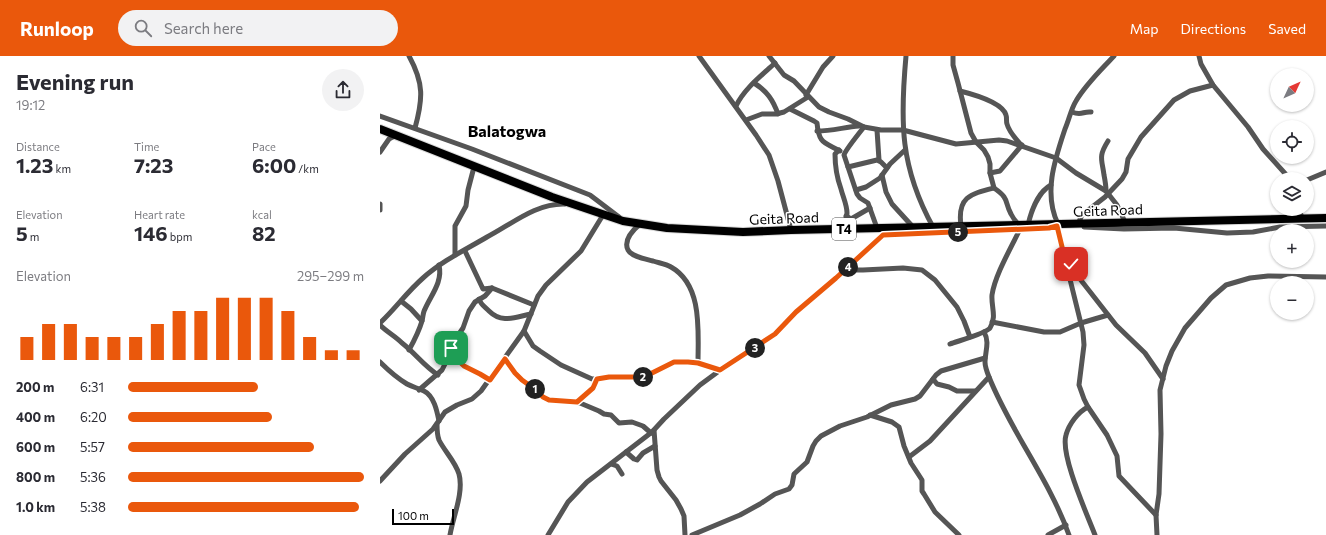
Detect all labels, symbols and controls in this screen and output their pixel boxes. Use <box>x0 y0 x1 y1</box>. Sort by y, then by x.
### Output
search box <box>118 10 398 46</box>
text: Runloop <box>20 17 94 40</box>
icon: search <box>132 17 154 39</box>
text: Search here <box>164 19 243 37</box>
text: Map <box>1130 20 1159 37</box>
text: Directions <box>1181 20 1246 37</box>
text: Saved <box>1268 20 1306 37</box>
text: Evening run <box>16 68 134 95</box>
north arrow <box>1270 68 1314 112</box>
map controls <box>1270 68 1314 320</box>
button: share <box>322 69 364 111</box>
text: 19:12 <box>16 97 45 113</box>
button: locate <box>1270 120 1314 164</box>
district label: Balatogwa <box>468 121 546 140</box>
text: Distance <box>16 140 60 153</box>
text: Time <box>134 140 159 153</box>
text: Pace <box>252 140 276 153</box>
text: 1.23 <box>16 153 53 177</box>
text: 7:23 <box>134 153 173 177</box>
text: 6:00 <box>252 153 296 177</box>
text: km <box>53 162 71 175</box>
text: /km <box>296 162 319 175</box>
button: layers <box>1270 172 1314 216</box>
street label: Geita Road <box>1073 200 1143 220</box>
text: Elevation <box>16 208 62 221</box>
text: Heart rate <box>134 208 185 221</box>
text: kcal <box>252 208 272 221</box>
street label: Geita Road <box>749 208 819 228</box>
road number: T4 <box>832 218 856 240</box>
text: 5 <box>16 221 28 245</box>
text: 146 <box>134 221 168 245</box>
text: 82 <box>252 221 276 245</box>
pin: 5 <box>948 222 968 242</box>
button: + <box>1270 224 1314 268</box>
text: 5 <box>955 225 961 238</box>
text: m <box>28 230 39 243</box>
text: bpm <box>168 230 192 243</box>
pin <box>1054 247 1088 281</box>
icon: check <box>1060 253 1082 275</box>
pin: 4 <box>838 257 858 277</box>
text: 4 <box>845 260 851 273</box>
text: Elevation <box>16 268 71 284</box>
text: 295–299 m <box>297 268 364 284</box>
button: − <box>1270 276 1314 320</box>
pin <box>434 331 468 365</box>
icon: arrive <box>440 337 462 359</box>
pin: 3 <box>745 338 765 358</box>
text: 3 <box>752 341 758 354</box>
pin: 2 <box>633 367 653 387</box>
text: 2 <box>640 370 646 383</box>
text: 200 m <box>16 379 54 395</box>
text: 6:31 <box>80 379 104 395</box>
pin: 1 <box>525 379 545 399</box>
text: 1 <box>533 382 537 395</box>
text: 400 m <box>16 409 55 425</box>
text: 6:20 <box>80 409 107 425</box>
text: 600 m <box>16 439 55 455</box>
text: 5:57 <box>80 439 105 455</box>
text: 800 m <box>16 469 55 485</box>
text: 5:36 <box>80 469 106 485</box>
text: 1.0 km <box>16 499 55 515</box>
text: 5:38 <box>80 499 106 515</box>
scale bar <box>392 507 454 526</box>
text: 100 m <box>398 509 429 522</box>

